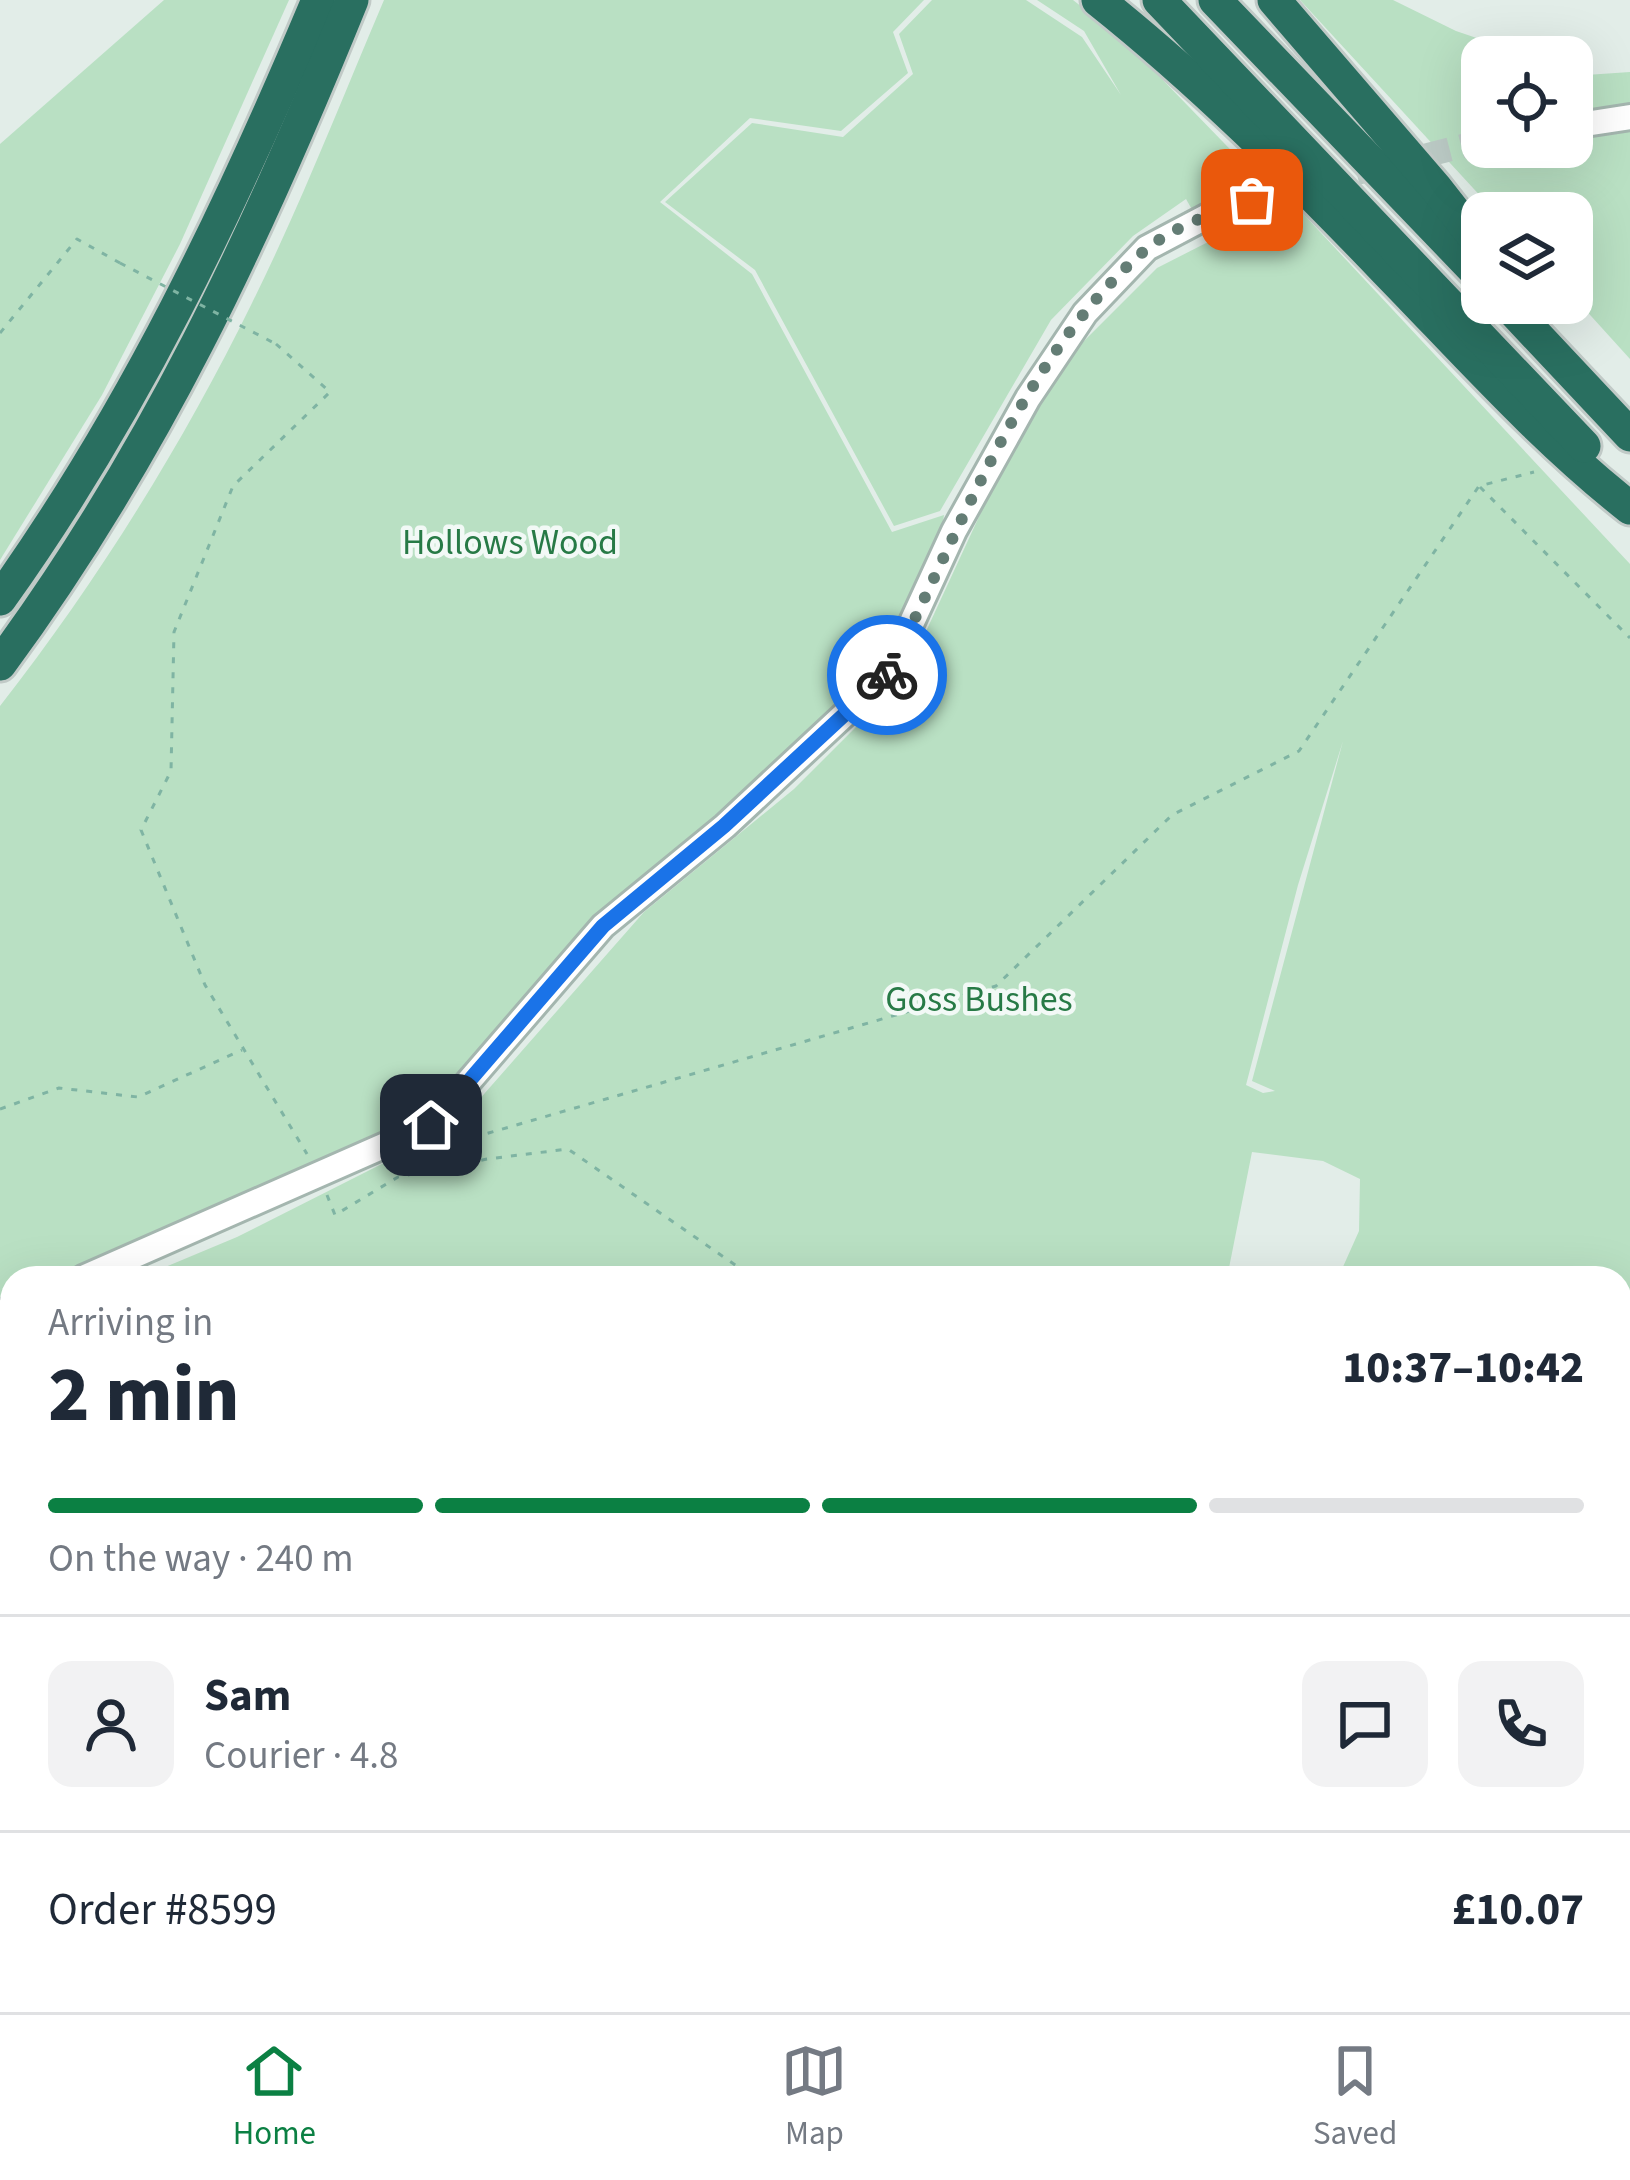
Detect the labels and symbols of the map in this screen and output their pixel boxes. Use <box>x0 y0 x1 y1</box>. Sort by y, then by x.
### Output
pin <box>1201 149 1303 251</box>
park label: Hollows Wood <box>402 517 618 568</box>
courier <box>827 615 947 735</box>
park label: Goss Bushes <box>885 974 1073 1025</box>
pin <box>380 1074 482 1176</box>

